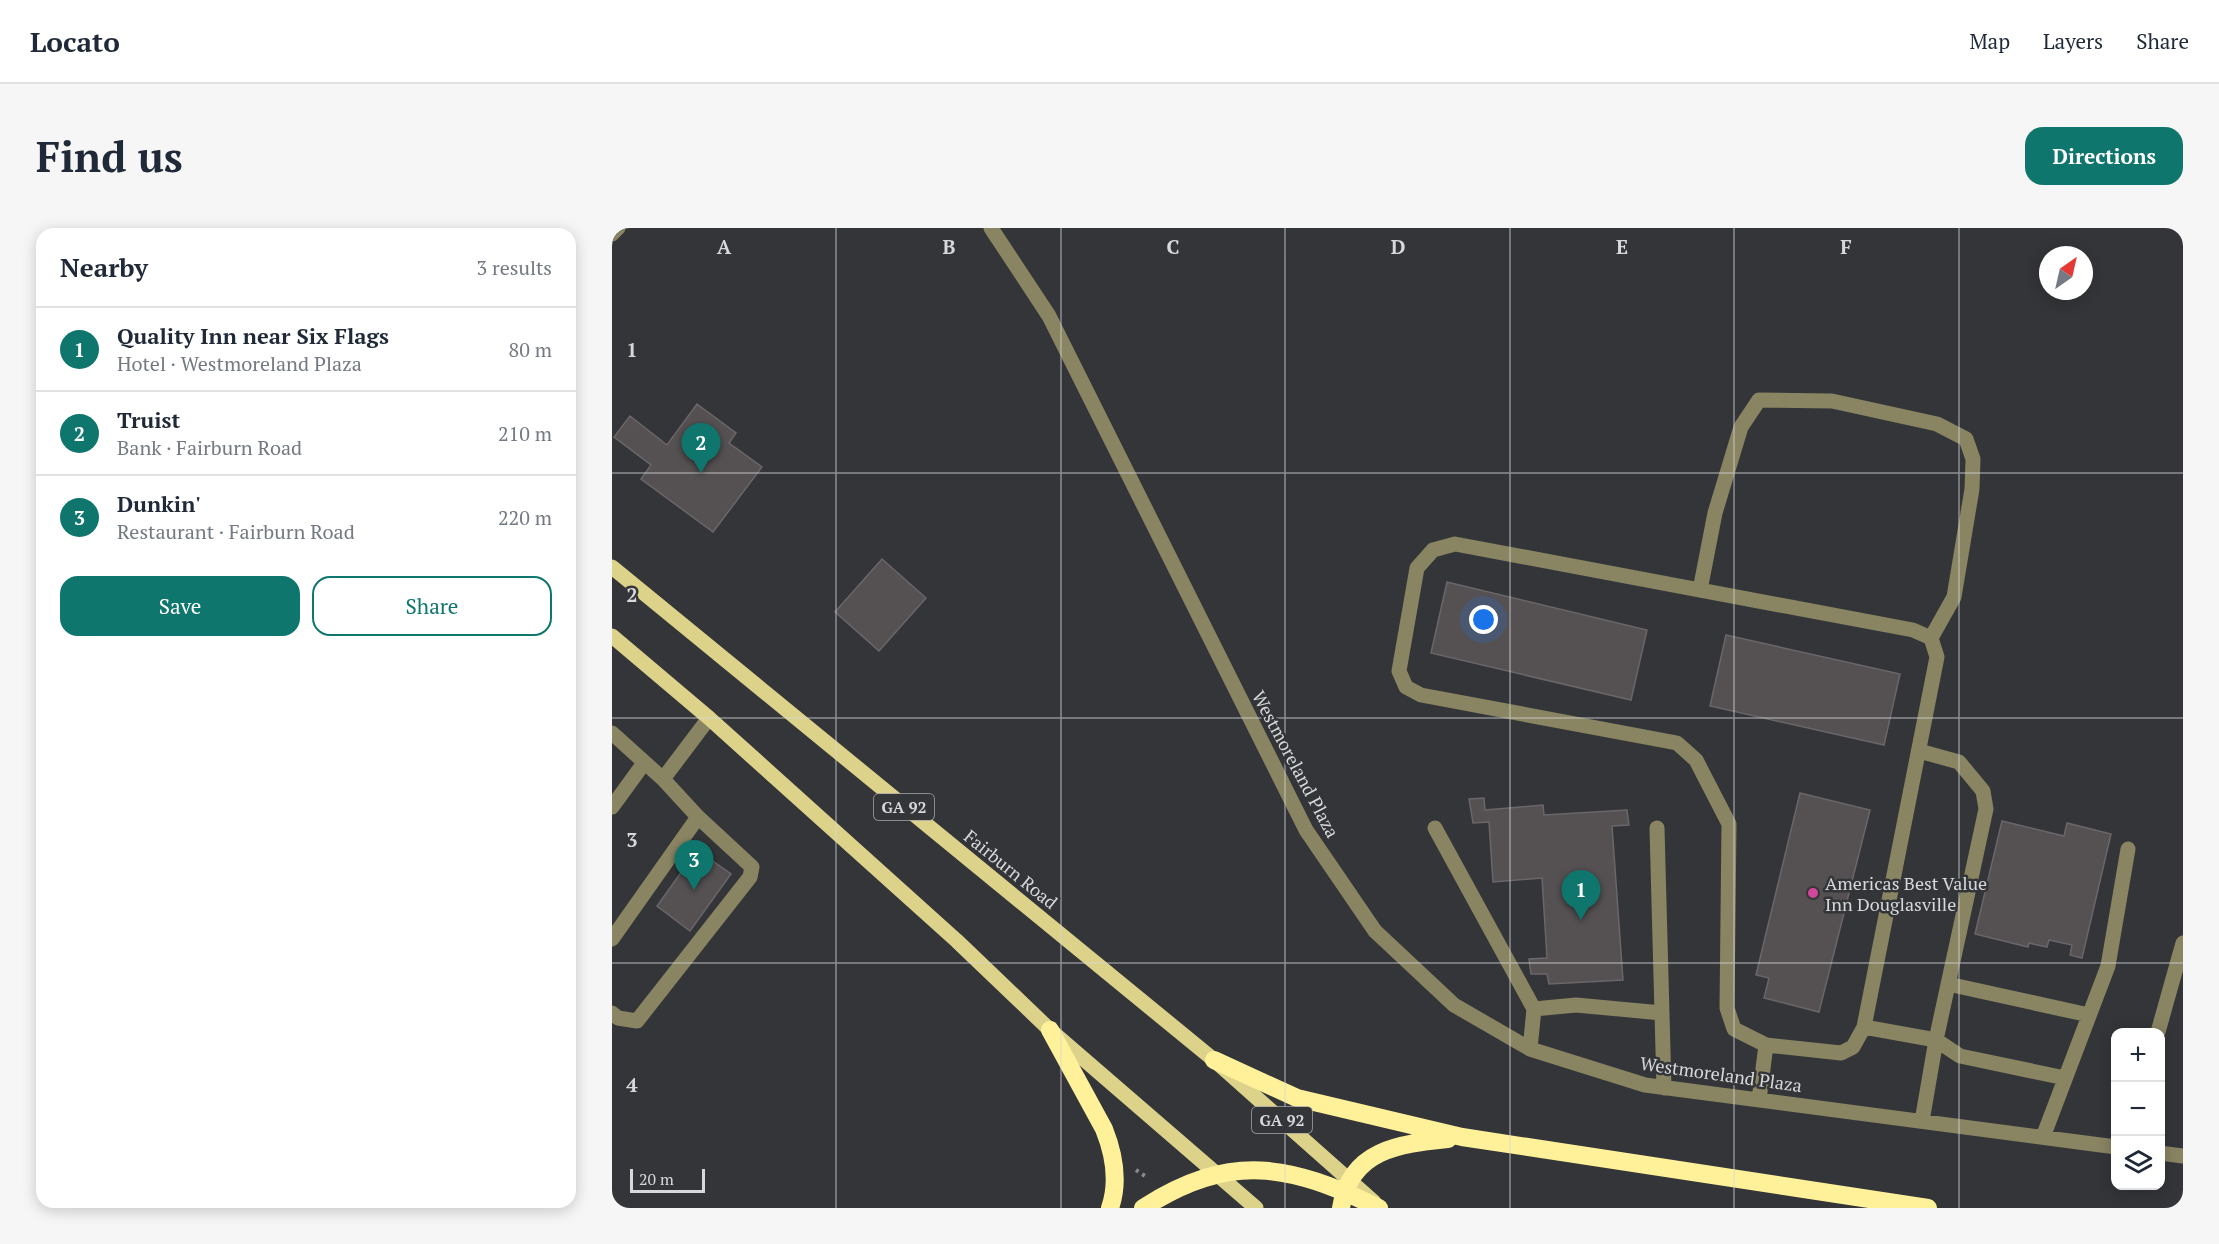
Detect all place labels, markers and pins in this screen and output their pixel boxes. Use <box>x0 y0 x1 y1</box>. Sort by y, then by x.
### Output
pin: 2 <box>682 424 721 473</box>
pin: 3 <box>674 840 713 890</box>
pin: 1 <box>1562 870 1600 920</box>
place label: Americas Best Value Inn Douglasville <box>1825 871 1987 916</box>
marker: Americas Best Value Inn Douglasville <box>1806 886 1820 900</box>

